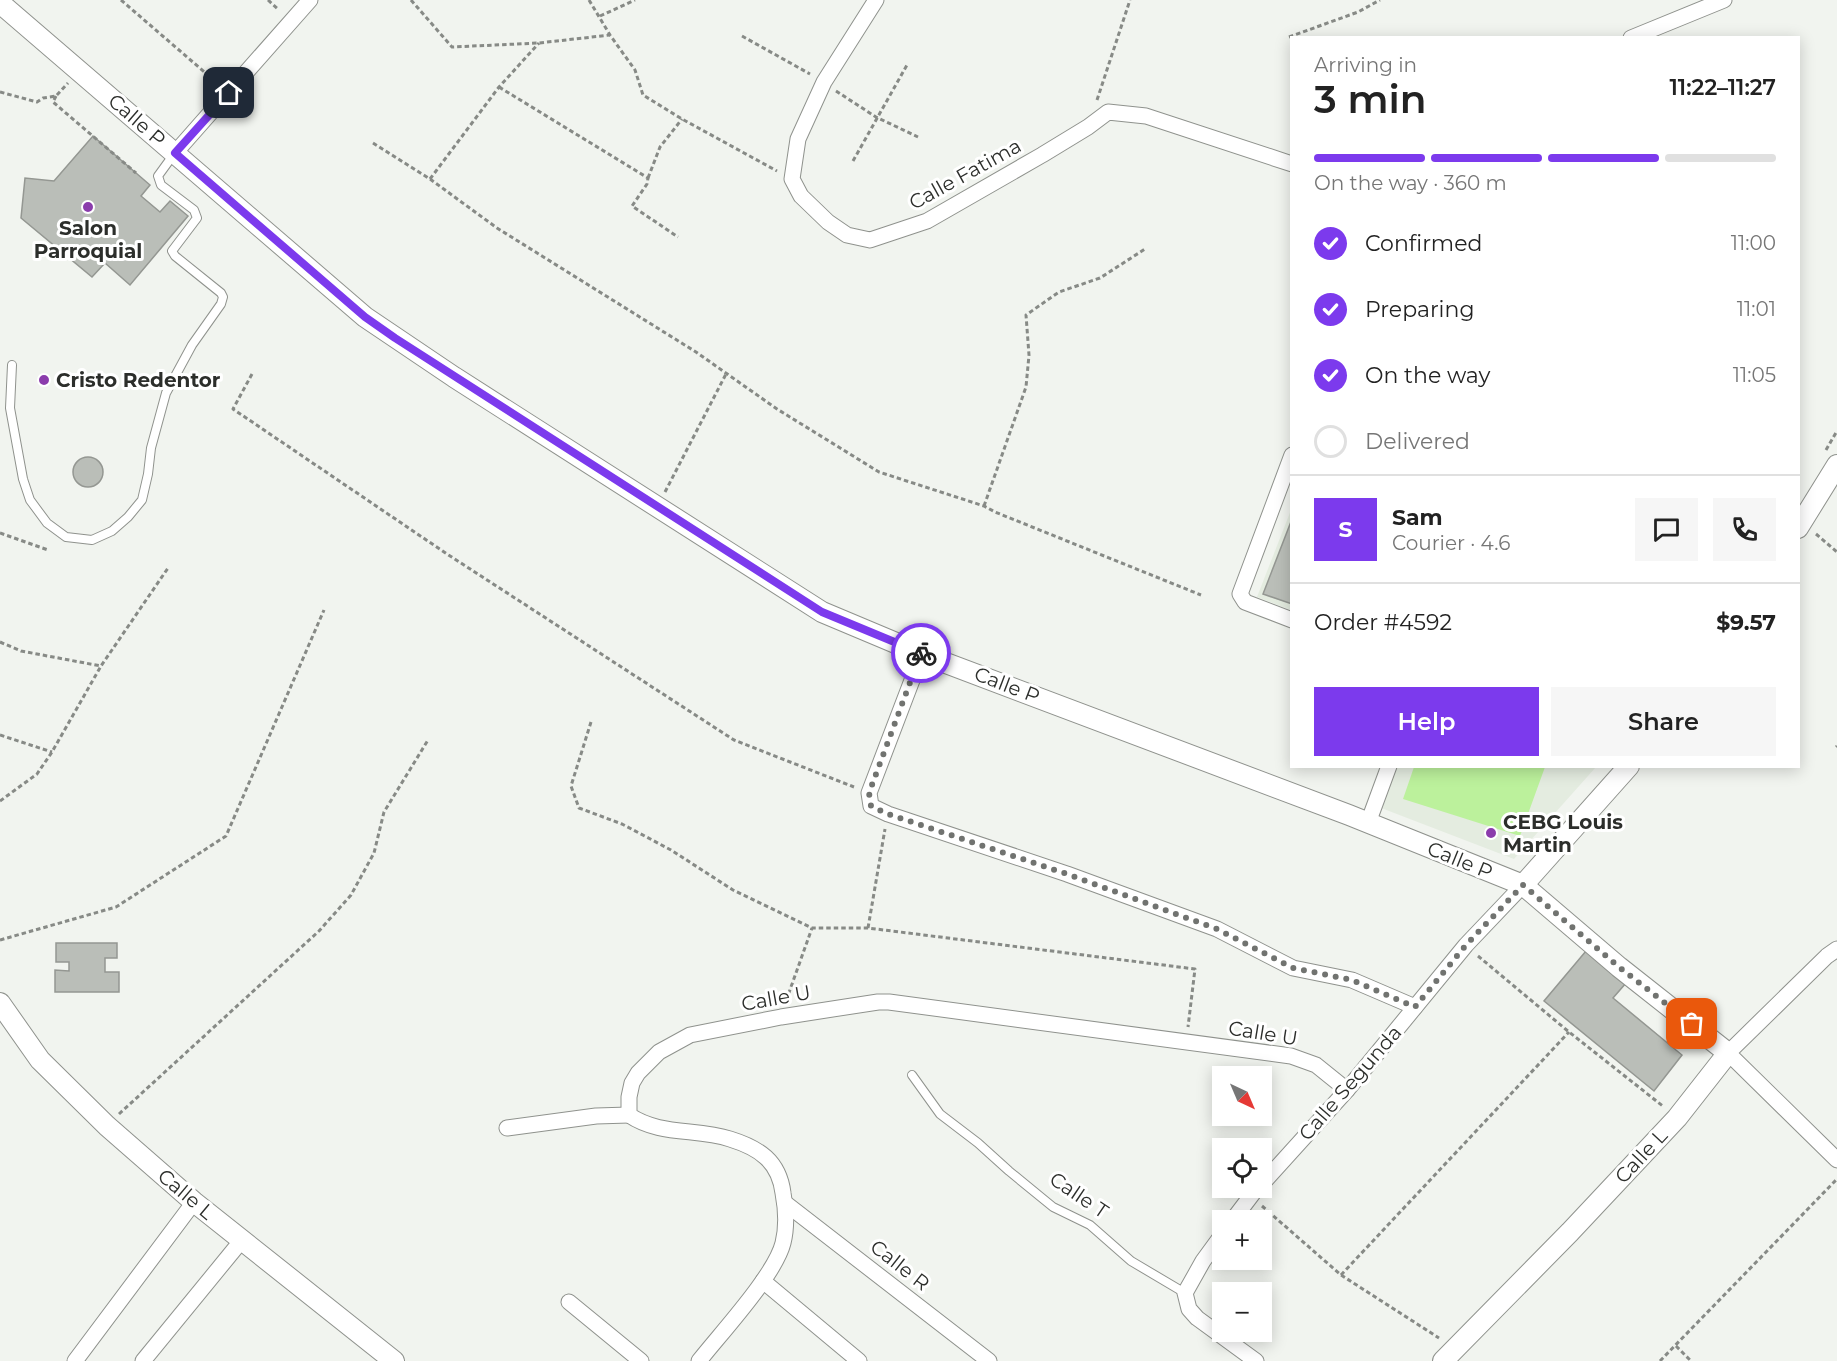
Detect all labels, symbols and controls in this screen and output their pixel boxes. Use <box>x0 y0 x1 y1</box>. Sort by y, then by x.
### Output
text: Arriving in <box>1314 53 1417 77</box>
pin <box>203 67 254 118</box>
text: 11:22–11:27 <box>1669 74 1776 101</box>
text: 3 min <box>1314 75 1427 123</box>
icon: home <box>212 76 245 109</box>
street label: Calle P <box>103 89 171 151</box>
street label: Calle Fatima <box>905 133 1025 215</box>
text: On the way · 360 m <box>1314 171 1507 195</box>
marker: Salon Parroquial <box>81 200 95 214</box>
place label: Salon Parroquial <box>34 216 142 263</box>
icon: check <box>1314 227 1347 260</box>
text: Confirmed <box>1365 230 1482 257</box>
text: 11:00 <box>1731 231 1776 255</box>
icon: check <box>1314 293 1347 326</box>
text: Preparing <box>1365 296 1474 323</box>
text: 11:01 <box>1737 297 1776 321</box>
icon: check <box>1314 359 1347 392</box>
text: On the way <box>1365 362 1490 389</box>
text: 11:05 <box>1733 363 1776 387</box>
place label: Cristo Redentor <box>56 368 221 392</box>
marker: Cristo Redentor <box>37 373 51 387</box>
text: Delivered <box>1365 428 1470 455</box>
button: chat <box>1635 498 1698 561</box>
button: phone <box>1713 498 1776 561</box>
text: Sam <box>1392 504 1443 531</box>
text: S <box>1338 516 1353 543</box>
text: Courier · 4.6 <box>1392 531 1510 555</box>
text: Order #4592 <box>1314 609 1452 636</box>
text: $9.57 <box>1716 609 1776 636</box>
courier <box>891 623 951 683</box>
icon: bike <box>905 637 938 670</box>
street label: Calle P <box>971 662 1043 708</box>
button: Help <box>1314 687 1539 756</box>
button: Share <box>1551 687 1776 756</box>
place label: CEBG Louis Martin <box>1503 810 1623 857</box>
marker: CEBG Louis Martin <box>1484 826 1498 840</box>
street label: Calle P <box>1424 836 1496 884</box>
street label: Calle U <box>740 980 812 1016</box>
pin <box>1666 998 1717 1049</box>
icon: bag <box>1675 1007 1708 1040</box>
street label: Calle U <box>1227 1016 1299 1050</box>
street label: Calle Segunda <box>1294 1021 1406 1145</box>
north arrow <box>1212 1066 1272 1126</box>
map controls <box>1212 1066 1272 1342</box>
street label: Calle L <box>1610 1124 1672 1188</box>
button: locate <box>1212 1138 1272 1198</box>
street label: Calle L <box>153 1164 219 1224</box>
street label: Calle T <box>1045 1167 1113 1224</box>
button: + <box>1212 1210 1272 1270</box>
street label: Calle R <box>866 1234 934 1296</box>
button: − <box>1212 1282 1272 1342</box>

